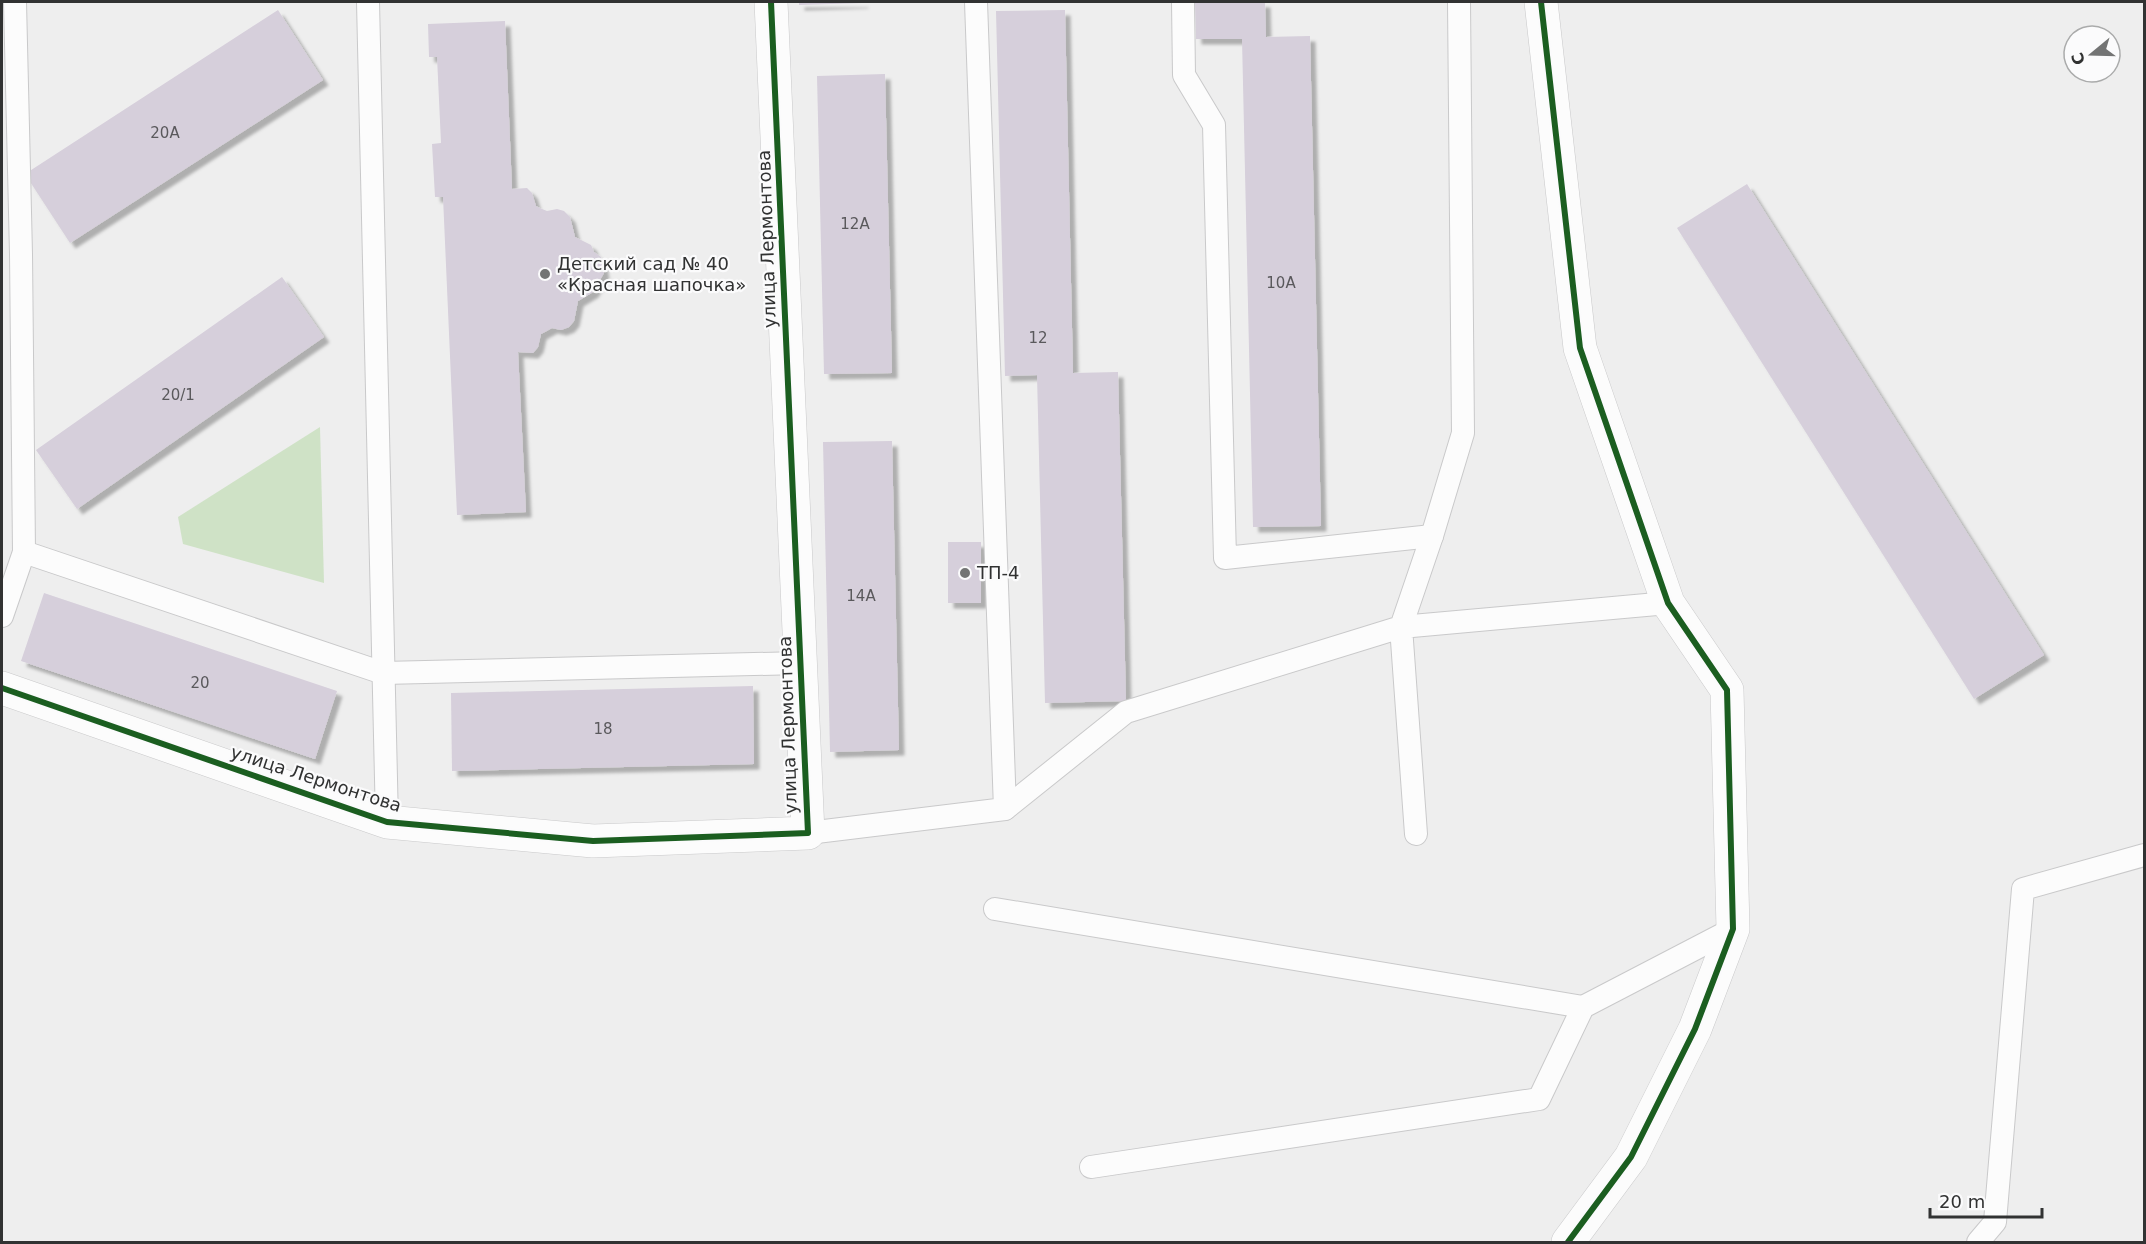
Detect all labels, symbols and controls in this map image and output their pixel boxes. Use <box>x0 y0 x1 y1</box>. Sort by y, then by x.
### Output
north arrow <box>2062 24 2122 84</box>
text: С <box>2067 50 2089 67</box>
house number: 20А <box>150 124 180 142</box>
street label: улица Лермонтова <box>753 150 780 329</box>
house number: 12А <box>840 215 870 233</box>
place label: Детский сад № 40 «Красная шапочка» <box>557 253 746 295</box>
marker: Детский сад № 40 «Красная шапочка» <box>538 267 552 281</box>
house number: 10А <box>1266 274 1296 292</box>
house number: 12 <box>1028 329 1048 347</box>
house number: 20/1 <box>161 386 195 404</box>
place label: ТП-4 <box>976 562 1019 583</box>
marker: ТП-4 <box>958 566 972 580</box>
house number: 14А <box>846 587 876 605</box>
street label: улица Лермонтова <box>774 636 801 815</box>
house number: 20 <box>190 674 210 692</box>
house number: 18 <box>593 720 613 738</box>
street label: улица Лермонтова <box>228 741 404 816</box>
scale bar <box>1930 1181 2042 1219</box>
text: 20 m <box>1939 1191 1985 1212</box>

